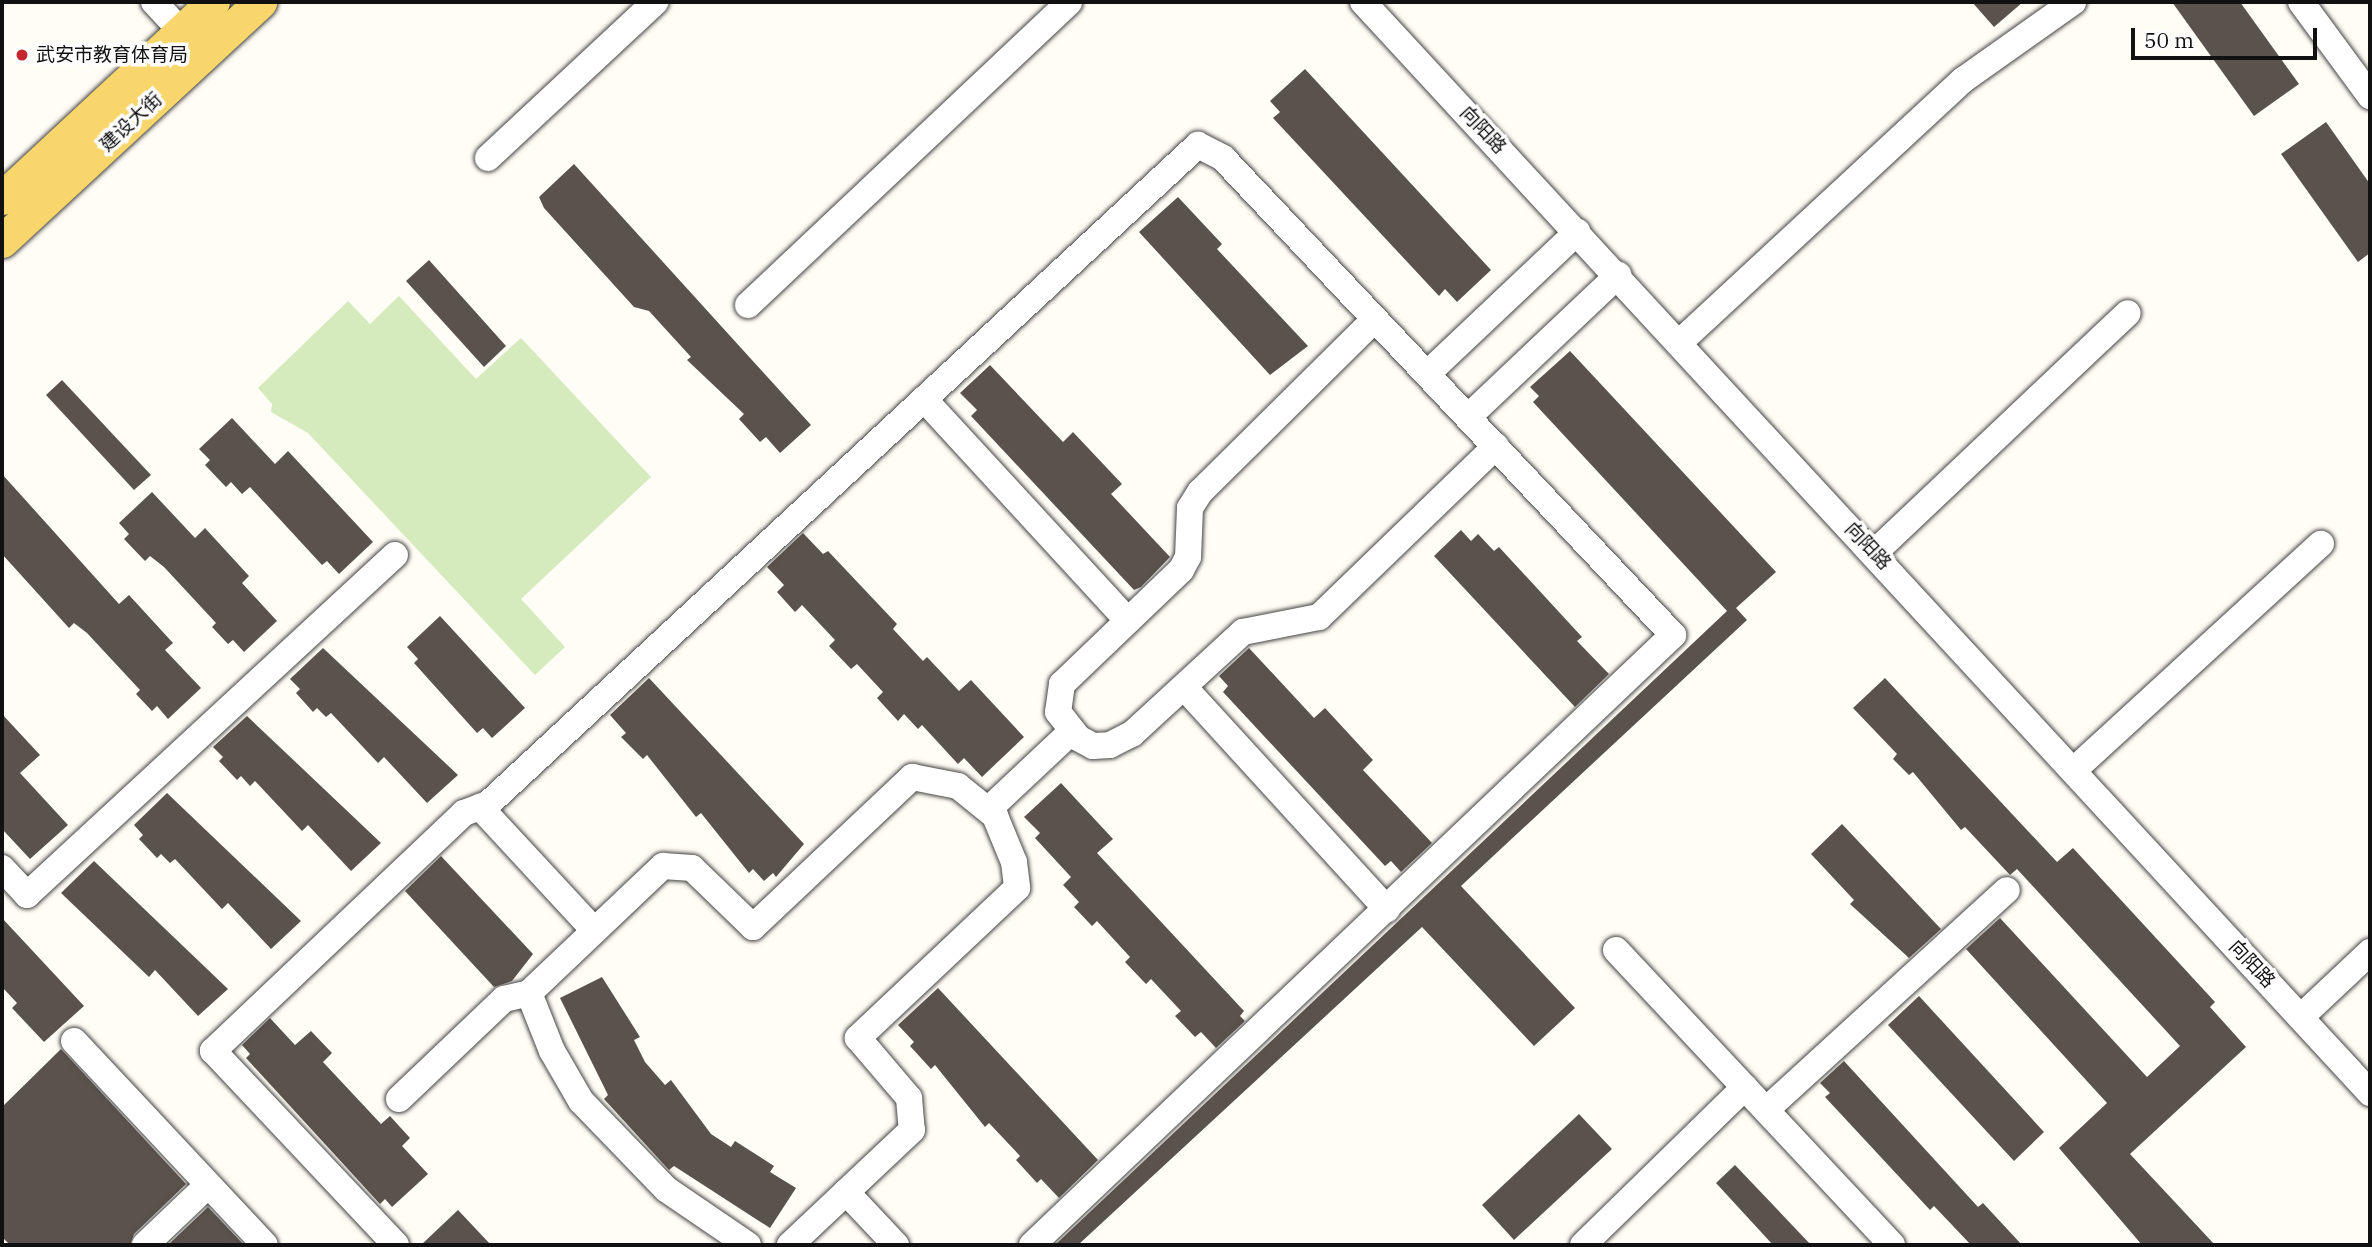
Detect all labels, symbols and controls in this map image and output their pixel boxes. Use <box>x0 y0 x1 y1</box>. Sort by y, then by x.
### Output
scale bar <box>2134 14 2320 58</box>
text: 50 m <box>2144 26 2194 54</box>
place label: 武安市教育体育局 <box>36 44 188 66</box>
marker: 武安市教育体育局 <box>14 47 30 63</box>
street label: 建设大街 <box>95 88 167 156</box>
street label: 向阳路 <box>1455 101 1511 159</box>
street label: 向阳路 <box>1840 517 1896 575</box>
street label: 向阳路 <box>2224 935 2280 993</box>

